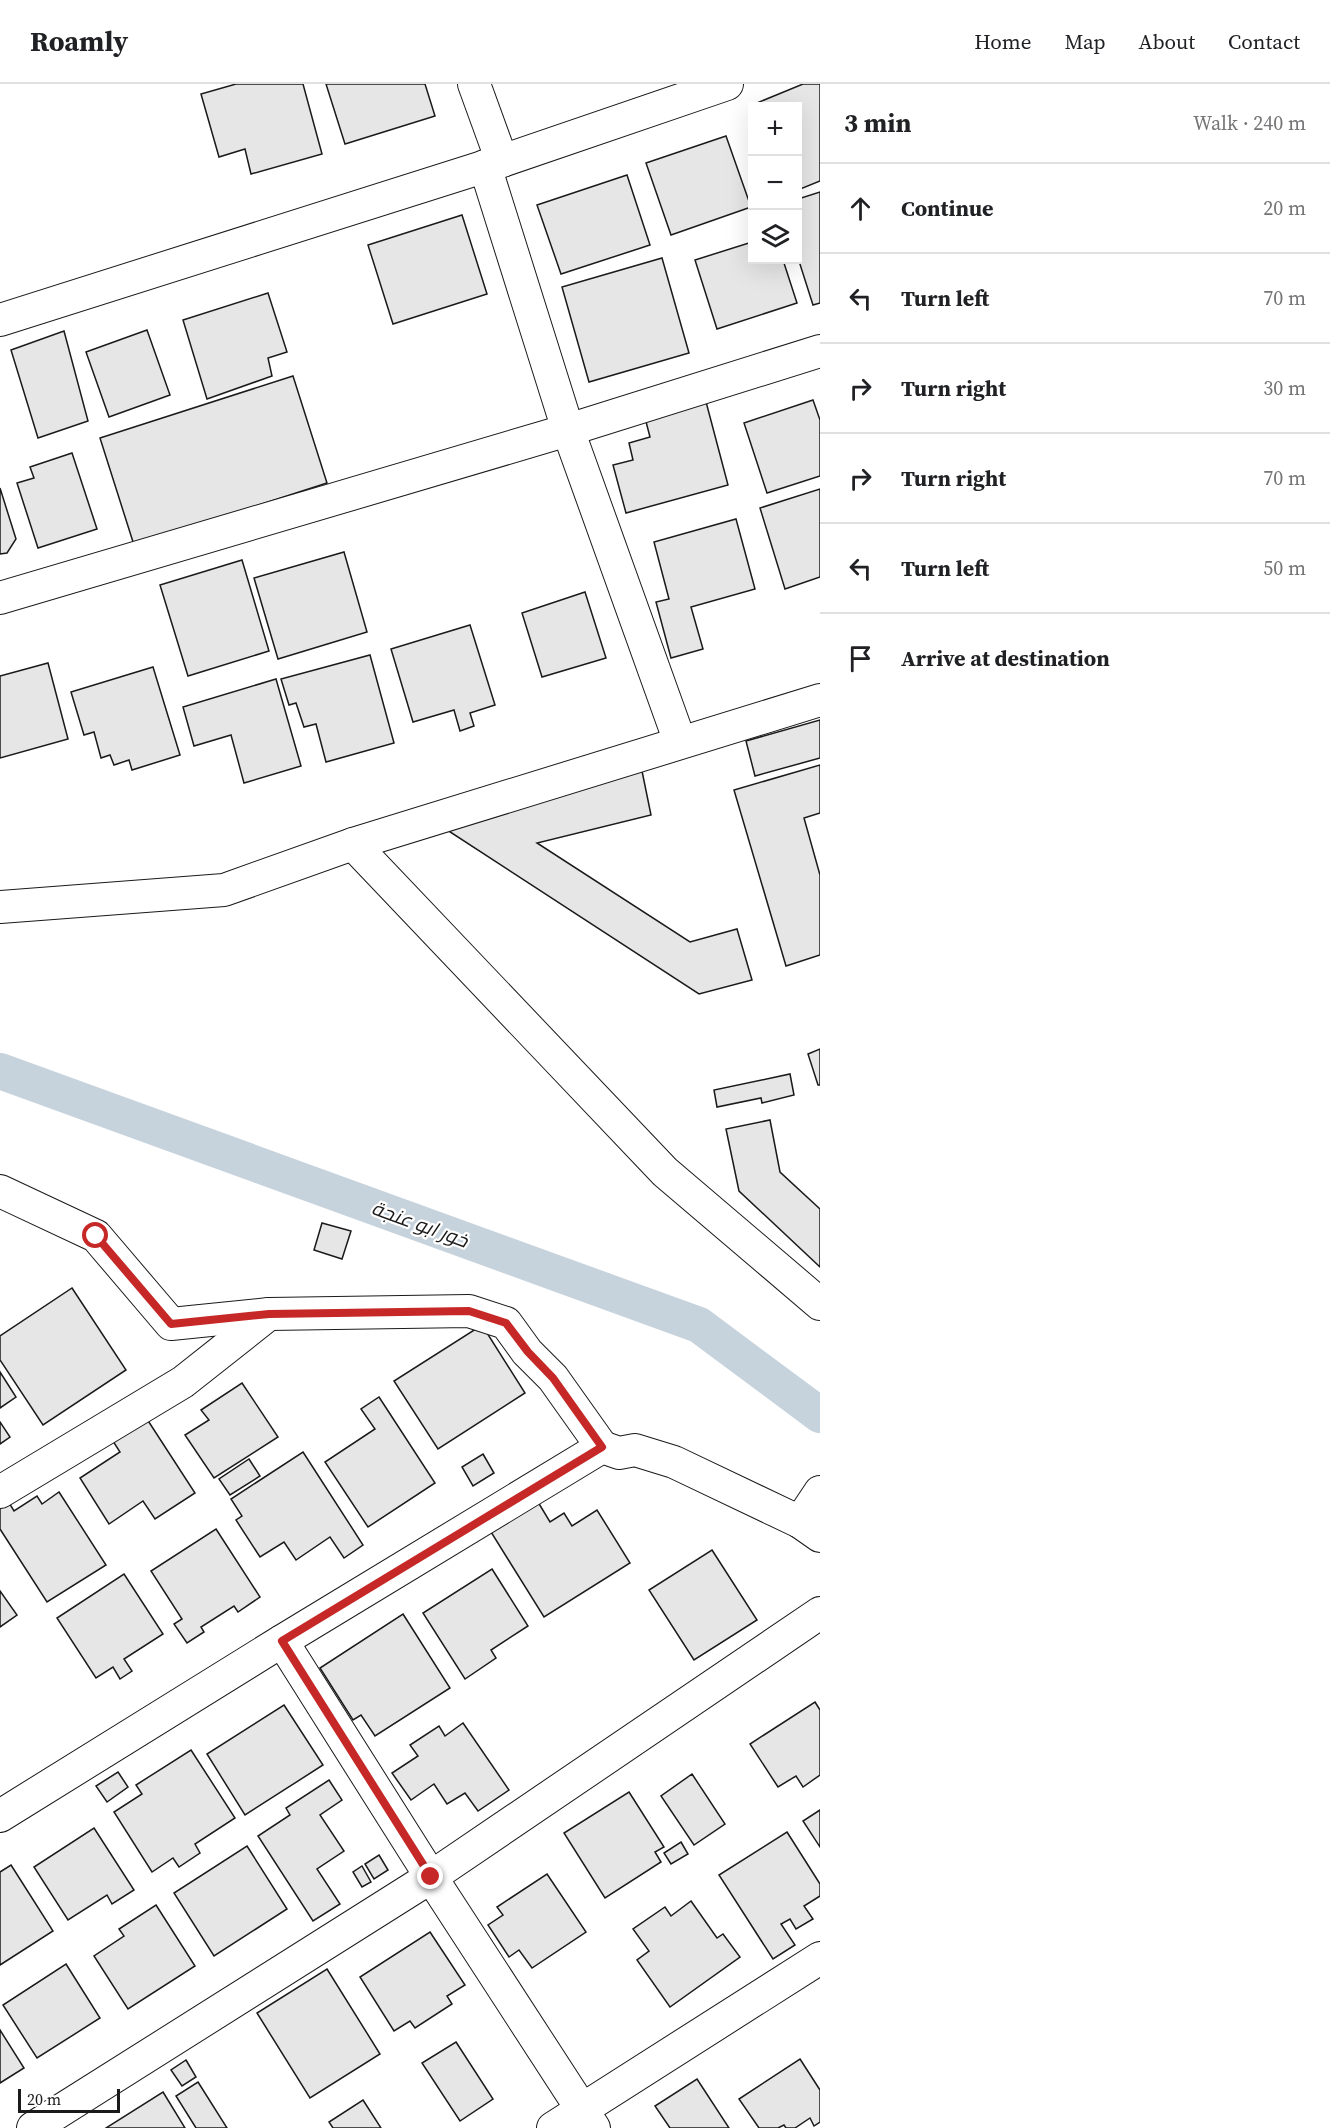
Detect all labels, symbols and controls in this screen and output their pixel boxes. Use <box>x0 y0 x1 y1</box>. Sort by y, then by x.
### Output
text: Roamly <box>30 22 128 60</box>
text: Home <box>974 27 1032 56</box>
text: Map <box>1065 27 1106 56</box>
text: About <box>1139 27 1195 56</box>
text: Contact <box>1228 27 1300 56</box>
map controls <box>748 102 802 264</box>
button: + <box>748 102 802 156</box>
text: 3 min <box>844 105 911 141</box>
text: Walk · 240 m <box>1193 109 1306 137</box>
button: − <box>748 156 802 210</box>
icon: ahead <box>844 192 877 225</box>
text: Continue <box>901 193 994 223</box>
text: 20 m <box>1263 194 1306 222</box>
button: layers <box>748 210 802 264</box>
icon: left <box>844 282 877 315</box>
text: Turn left <box>901 283 989 313</box>
text: 70 m <box>1263 284 1306 312</box>
icon: right <box>844 372 877 405</box>
text: Turn right <box>901 373 1006 403</box>
text: 30 m <box>1263 374 1306 402</box>
icon: right <box>844 462 877 495</box>
text: Turn right <box>901 463 1006 493</box>
text: 70 m <box>1263 464 1306 492</box>
icon: left <box>844 552 877 585</box>
text: Turn left <box>901 553 989 583</box>
text: 50 m <box>1263 554 1306 582</box>
icon: arrive <box>844 642 877 675</box>
text: Arrive at destination <box>901 643 1110 673</box>
water label: خور ابو عنجة <box>368 1194 473 1255</box>
route start <box>82 1222 108 1248</box>
route end <box>417 1863 443 1889</box>
scale bar <box>18 2086 120 2114</box>
text: 20 m <box>27 2088 61 2110</box>

